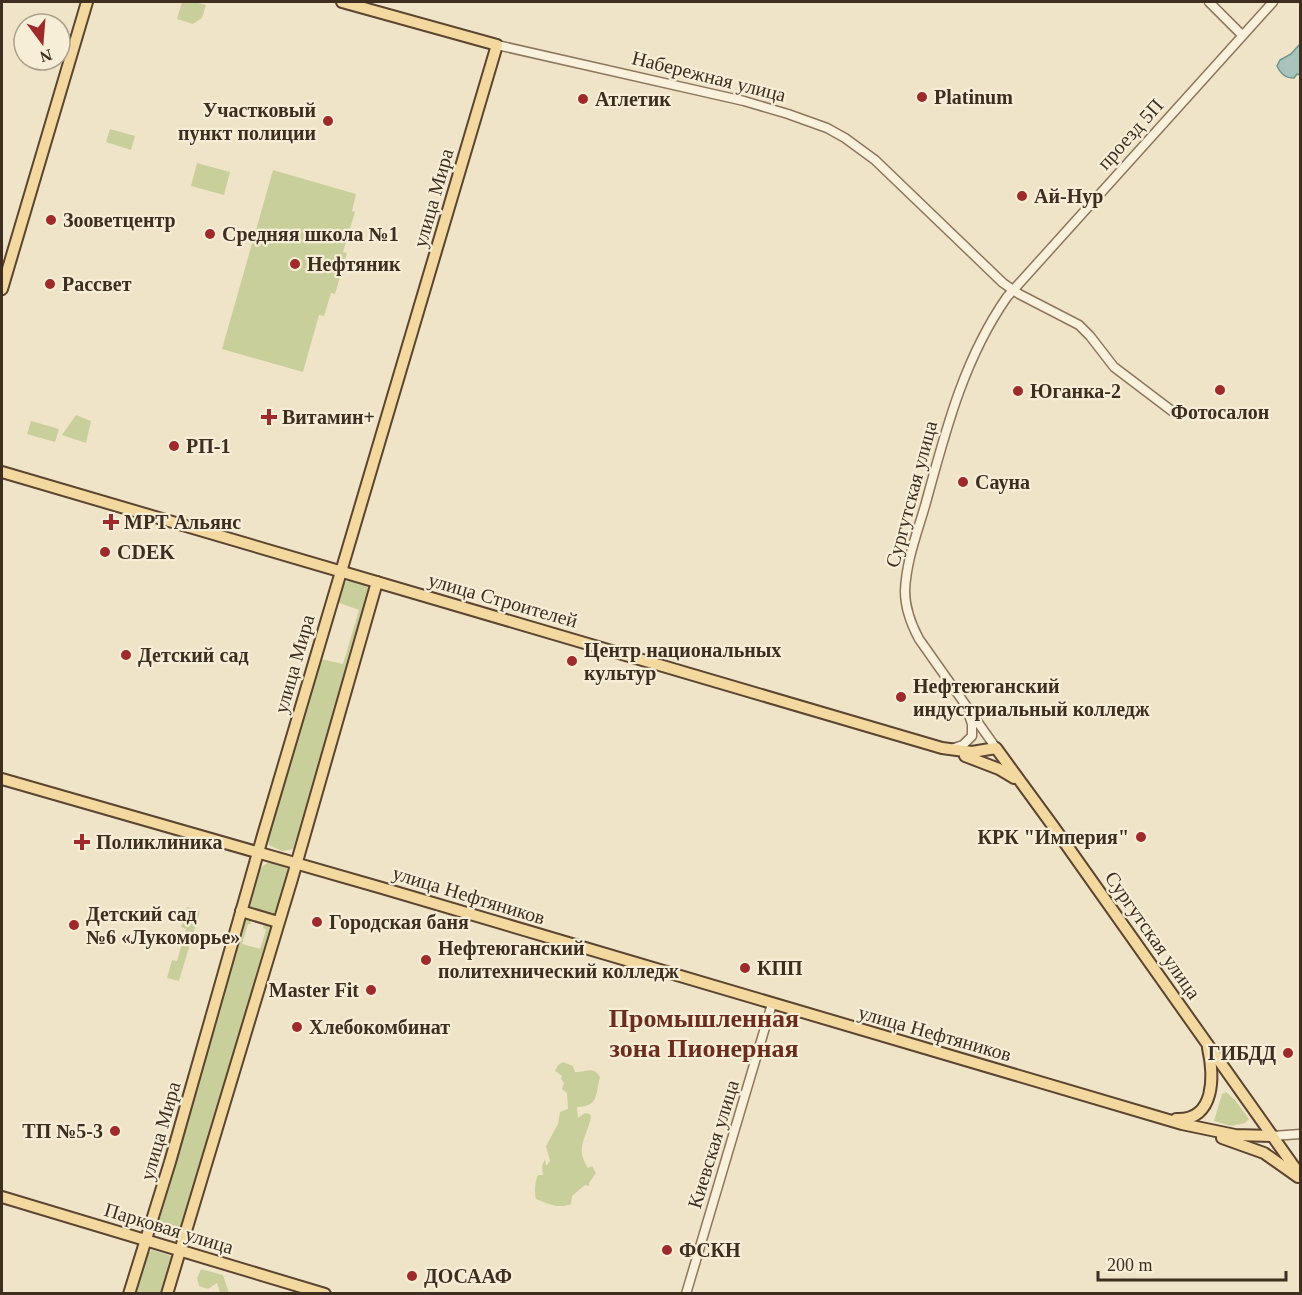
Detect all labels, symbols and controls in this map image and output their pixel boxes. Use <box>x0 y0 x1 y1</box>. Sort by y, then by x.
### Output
north arrow <box>12 12 72 72</box>
text: N <box>38 46 54 66</box>
street label: Набережная улица <box>629 46 788 107</box>
place label: Platinum <box>934 86 1013 108</box>
place label: Атлетик <box>595 88 671 110</box>
marker: Platinum <box>915 90 929 104</box>
marker: Атлетик <box>576 92 590 106</box>
street label: проезд 5П <box>1093 94 1168 174</box>
place label: Участковый пункт полиции <box>178 99 316 145</box>
marker: Участковый пункт полиции <box>321 114 335 128</box>
street label: улица Мира <box>408 146 459 250</box>
place label: Ай-Нур <box>1034 185 1103 208</box>
marker: Ай-Нур <box>1015 189 1029 203</box>
place label: Зооветцентр <box>63 209 176 232</box>
marker: Зооветцентр <box>44 213 58 227</box>
place label: Средняя школа №1 <box>222 223 399 246</box>
marker: Средняя школа №1 <box>203 227 217 241</box>
place label: Нефтяник <box>307 253 401 276</box>
marker: Нефтяник <box>288 257 302 271</box>
place label: Рассвет <box>62 273 132 295</box>
marker: Рассвет <box>43 277 57 291</box>
place label: Юганка-2 <box>1030 380 1121 402</box>
marker: Фотосалон <box>1213 383 1227 397</box>
marker: Юганка-2 <box>1011 384 1025 398</box>
place label: Фотосалон <box>1171 401 1269 423</box>
place label: Витамин+ <box>282 406 375 428</box>
marker: Витамин+ <box>260 408 278 426</box>
street label: Сургутская улица <box>881 418 942 570</box>
place label: РП-1 <box>186 435 230 457</box>
marker: РП-1 <box>167 439 181 453</box>
place label: Сауна <box>975 471 1030 494</box>
marker: Сауна <box>956 475 970 489</box>
place label: МРТ Альянс <box>124 511 241 533</box>
marker: МРТ Альянс <box>102 513 120 531</box>
place label: CDEK <box>117 541 175 563</box>
marker: CDEK <box>98 545 112 559</box>
street label: улица Строителей <box>426 568 580 633</box>
street label: улица Мира <box>269 612 320 716</box>
place label: Центр национальных культур <box>584 639 781 685</box>
place label: Детский сад <box>138 644 249 667</box>
marker: Детский сад <box>119 648 133 662</box>
marker: Центр национальных культур <box>565 654 579 668</box>
place label: Нефтеюганский индустриальный колледж <box>913 675 1150 721</box>
marker: Нефтеюганский индустриальный колледж <box>894 690 908 704</box>
place label: КРК "Империя" <box>978 826 1129 849</box>
marker: КРК "Империя" <box>1134 830 1148 844</box>
place label: Поликлиника <box>96 831 223 853</box>
marker: Поликлиника <box>73 833 91 851</box>
street label: улица Нефтяников <box>390 861 548 930</box>
street label: Сургутская улица <box>1100 867 1205 1004</box>
place label: Детский сад №6 «Лукоморье» <box>86 903 240 949</box>
place label: Городская баня <box>329 911 469 934</box>
marker: Городская баня <box>310 915 324 929</box>
marker: Детский сад №6 «Лукоморье» <box>67 918 81 932</box>
place label: Нефтеюганский политехнический колледж <box>438 937 679 982</box>
marker: Нефтеюганский политехнический колледж <box>419 953 433 967</box>
place label: КПП <box>757 957 803 979</box>
marker: КПП <box>738 961 752 975</box>
place label: Master Fit <box>269 979 359 1001</box>
marker: Master Fit <box>364 983 378 997</box>
street label: улица Нефтяников <box>856 1001 1014 1066</box>
district label: Промышленная зона Пионерная <box>609 1004 799 1063</box>
place label: Хлебокомбинат <box>309 1016 450 1038</box>
marker: Хлебокомбинат <box>290 1020 304 1034</box>
place label: ГИБДД <box>1208 1042 1276 1065</box>
marker: ГИБДД <box>1281 1046 1295 1060</box>
street label: Киевская улица <box>683 1077 744 1211</box>
street label: улица Мира <box>135 1079 186 1183</box>
place label: ТП №5-3 <box>22 1120 103 1142</box>
marker: ТП №5-3 <box>108 1124 122 1138</box>
street label: Парковая улица <box>102 1198 236 1259</box>
place label: ФСКН <box>679 1239 741 1261</box>
marker: ФСКН <box>660 1243 674 1257</box>
scale bar <box>1098 1244 1286 1282</box>
text: 200 m <box>1107 1255 1153 1275</box>
place label: ДОСААФ <box>424 1265 512 1288</box>
marker: ДОСААФ <box>405 1269 419 1283</box>

